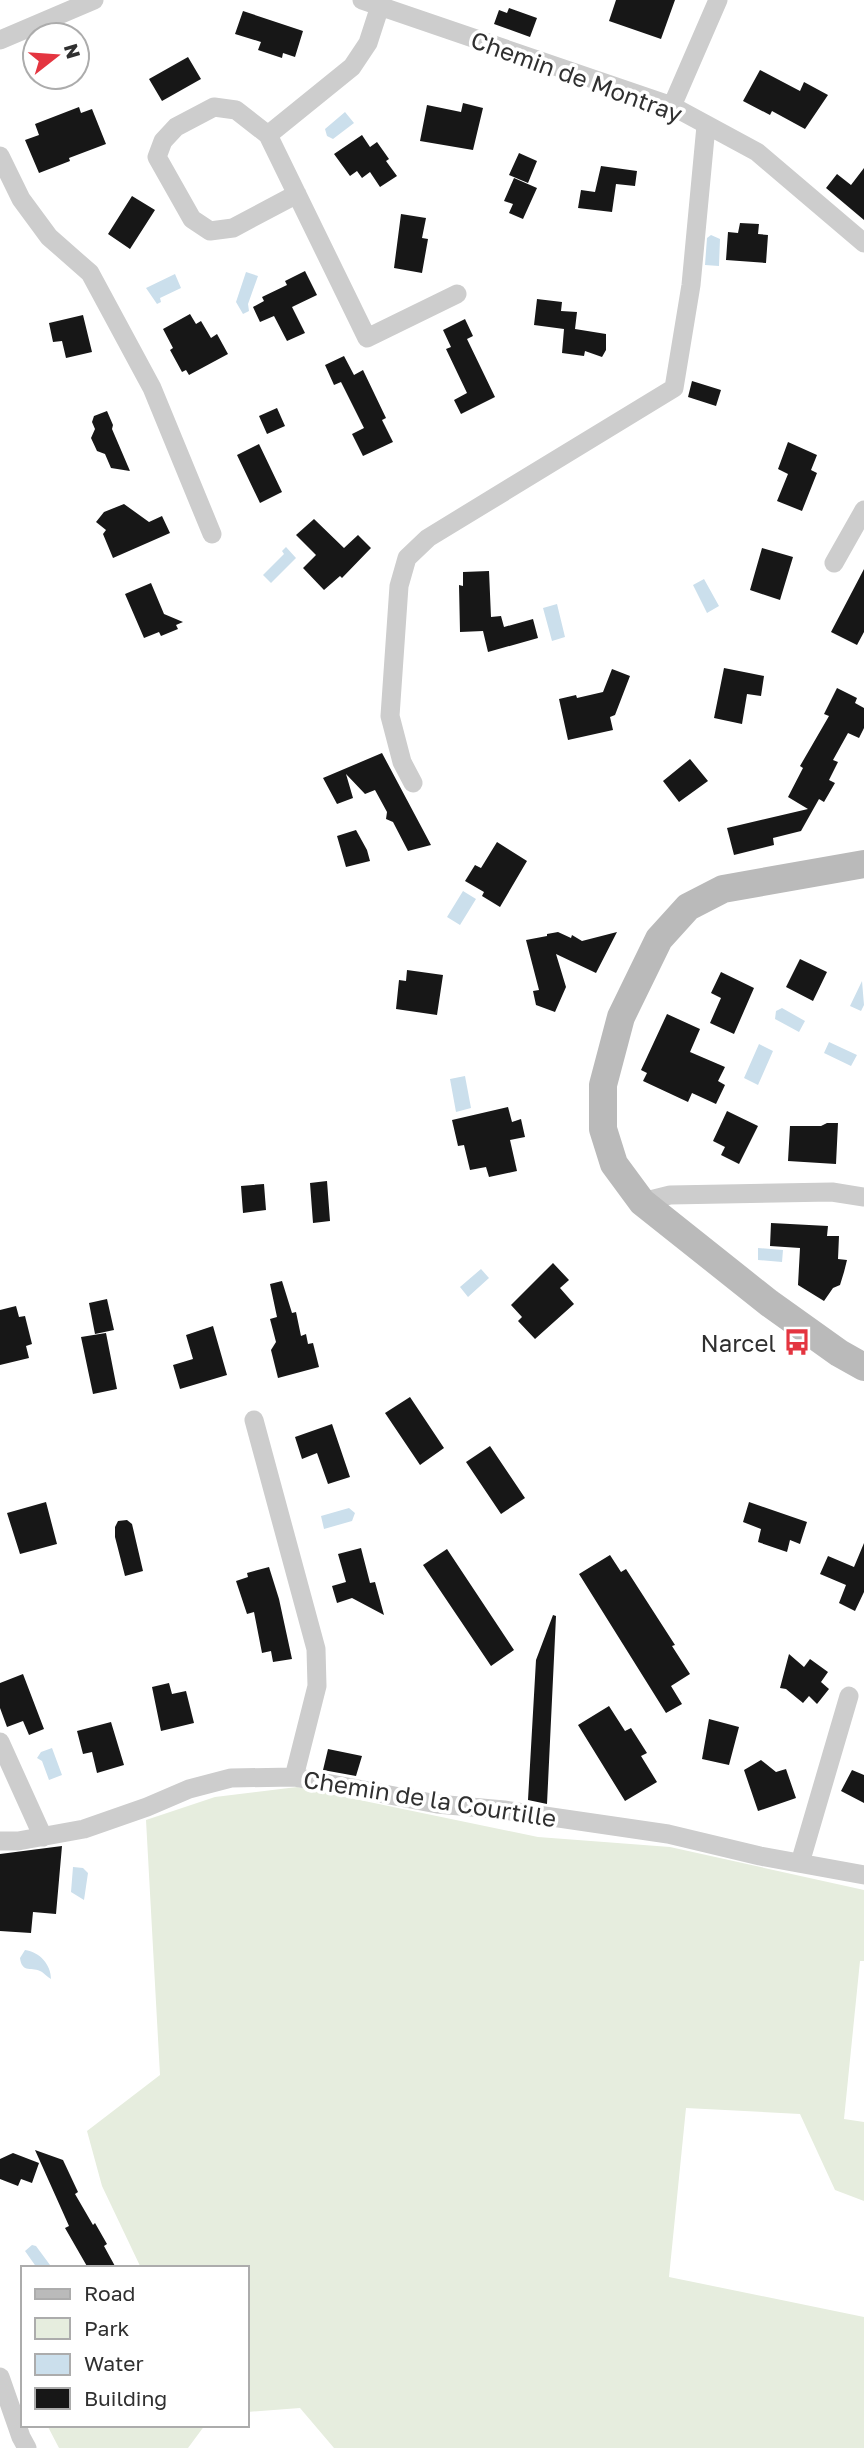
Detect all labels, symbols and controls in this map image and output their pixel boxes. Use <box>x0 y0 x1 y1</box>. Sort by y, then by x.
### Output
north arrow <box>21 21 91 91</box>
street label: Chemin de Montray <box>467 24 687 128</box>
text: N <box>60 41 86 61</box>
bus stop icon: Narcel <box>782 1327 812 1357</box>
place label: Narcel <box>700 1328 776 1357</box>
street label: Chemin de la Courtille <box>302 1764 558 1832</box>
legend <box>21 2266 248 2427</box>
text: Road <box>84 2280 135 2306</box>
text: Park <box>84 2315 130 2341</box>
text: Water <box>84 2350 144 2376</box>
text: Building <box>84 2385 167 2411</box>

